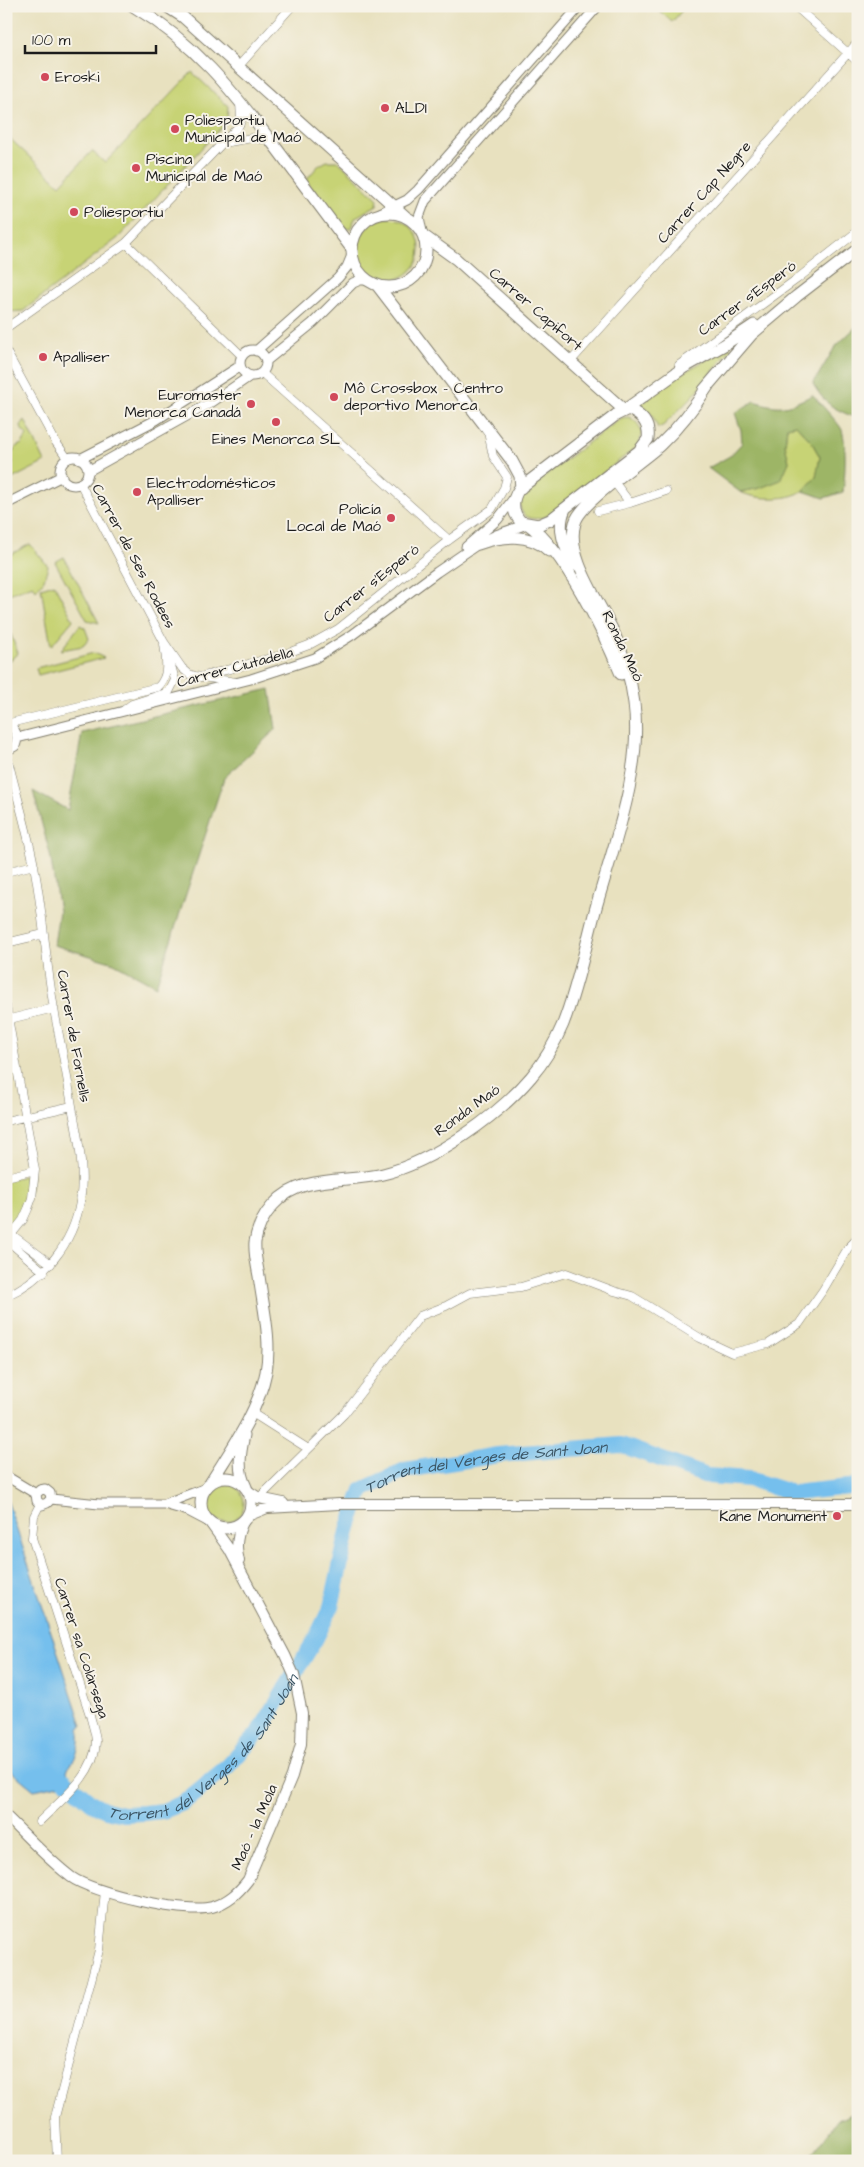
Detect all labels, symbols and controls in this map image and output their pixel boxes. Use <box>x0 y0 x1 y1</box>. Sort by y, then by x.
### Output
scale bar <box>25 22 156 54</box>
text: 100 m <box>32 30 71 51</box>
place label: Eroski <box>55 67 100 88</box>
marker: Eroski <box>39 71 51 83</box>
place label: ALDI <box>395 98 427 119</box>
marker: ALDI <box>379 102 391 114</box>
place label: Poliesportiu Municipal de Maó <box>185 110 302 148</box>
marker: Poliesportiu Municipal de Maó <box>169 123 181 135</box>
street label: Carrer Cap Negre <box>653 136 757 249</box>
place label: Piscina Municipal de Maó <box>146 149 263 187</box>
marker: Piscina Municipal de Maó <box>130 162 142 174</box>
place label: Poliesportiu <box>84 202 164 223</box>
marker: Poliesportiu <box>68 206 80 218</box>
street label: Carrer s'Esperó <box>694 255 801 341</box>
street label: Carrer Capifort <box>484 263 587 356</box>
place label: Apalliser <box>53 347 110 368</box>
marker: Apalliser <box>37 351 49 363</box>
place label: Mô Crossbox - Centro deportivo Menorca <box>344 378 503 416</box>
place label: Euromaster Menorca Canadá <box>124 385 241 423</box>
marker: Mô Crossbox - Centro deportivo Menorca <box>328 391 340 403</box>
marker: Euromaster Menorca Canadá <box>245 398 257 410</box>
marker: Eines Menorca SL <box>270 416 282 428</box>
place label: Eines Menorca SL <box>212 429 341 450</box>
place label: Electrodomésticos Apalliser <box>147 473 276 511</box>
street label: Carrer de Ses Rodees <box>87 480 181 633</box>
marker: Electrodomésticos Apalliser <box>131 486 143 498</box>
place label: Policía Local de Maó <box>286 499 382 537</box>
marker: Policía Local de Maó <box>385 512 397 524</box>
street label: Carrer s'Esperó <box>319 539 424 628</box>
street label: Ronda Maó <box>596 607 649 686</box>
street label: Carrer Ciutadella <box>175 642 296 693</box>
street label: Carrer de Fornells <box>52 968 96 1104</box>
street label: Ronda Maó <box>430 1079 505 1141</box>
water label: Torrent del Verges de Sant Joan <box>361 1436 610 1499</box>
place label: Kane Monument <box>719 1506 827 1527</box>
marker: Kane Monument <box>831 1510 843 1522</box>
street label: Carrer sa Colàrsega <box>48 1575 114 1722</box>
water label: Torrent del Verges de Sant Joan <box>106 1668 305 1827</box>
street label: Maó - la Mola <box>226 1781 283 1873</box>

